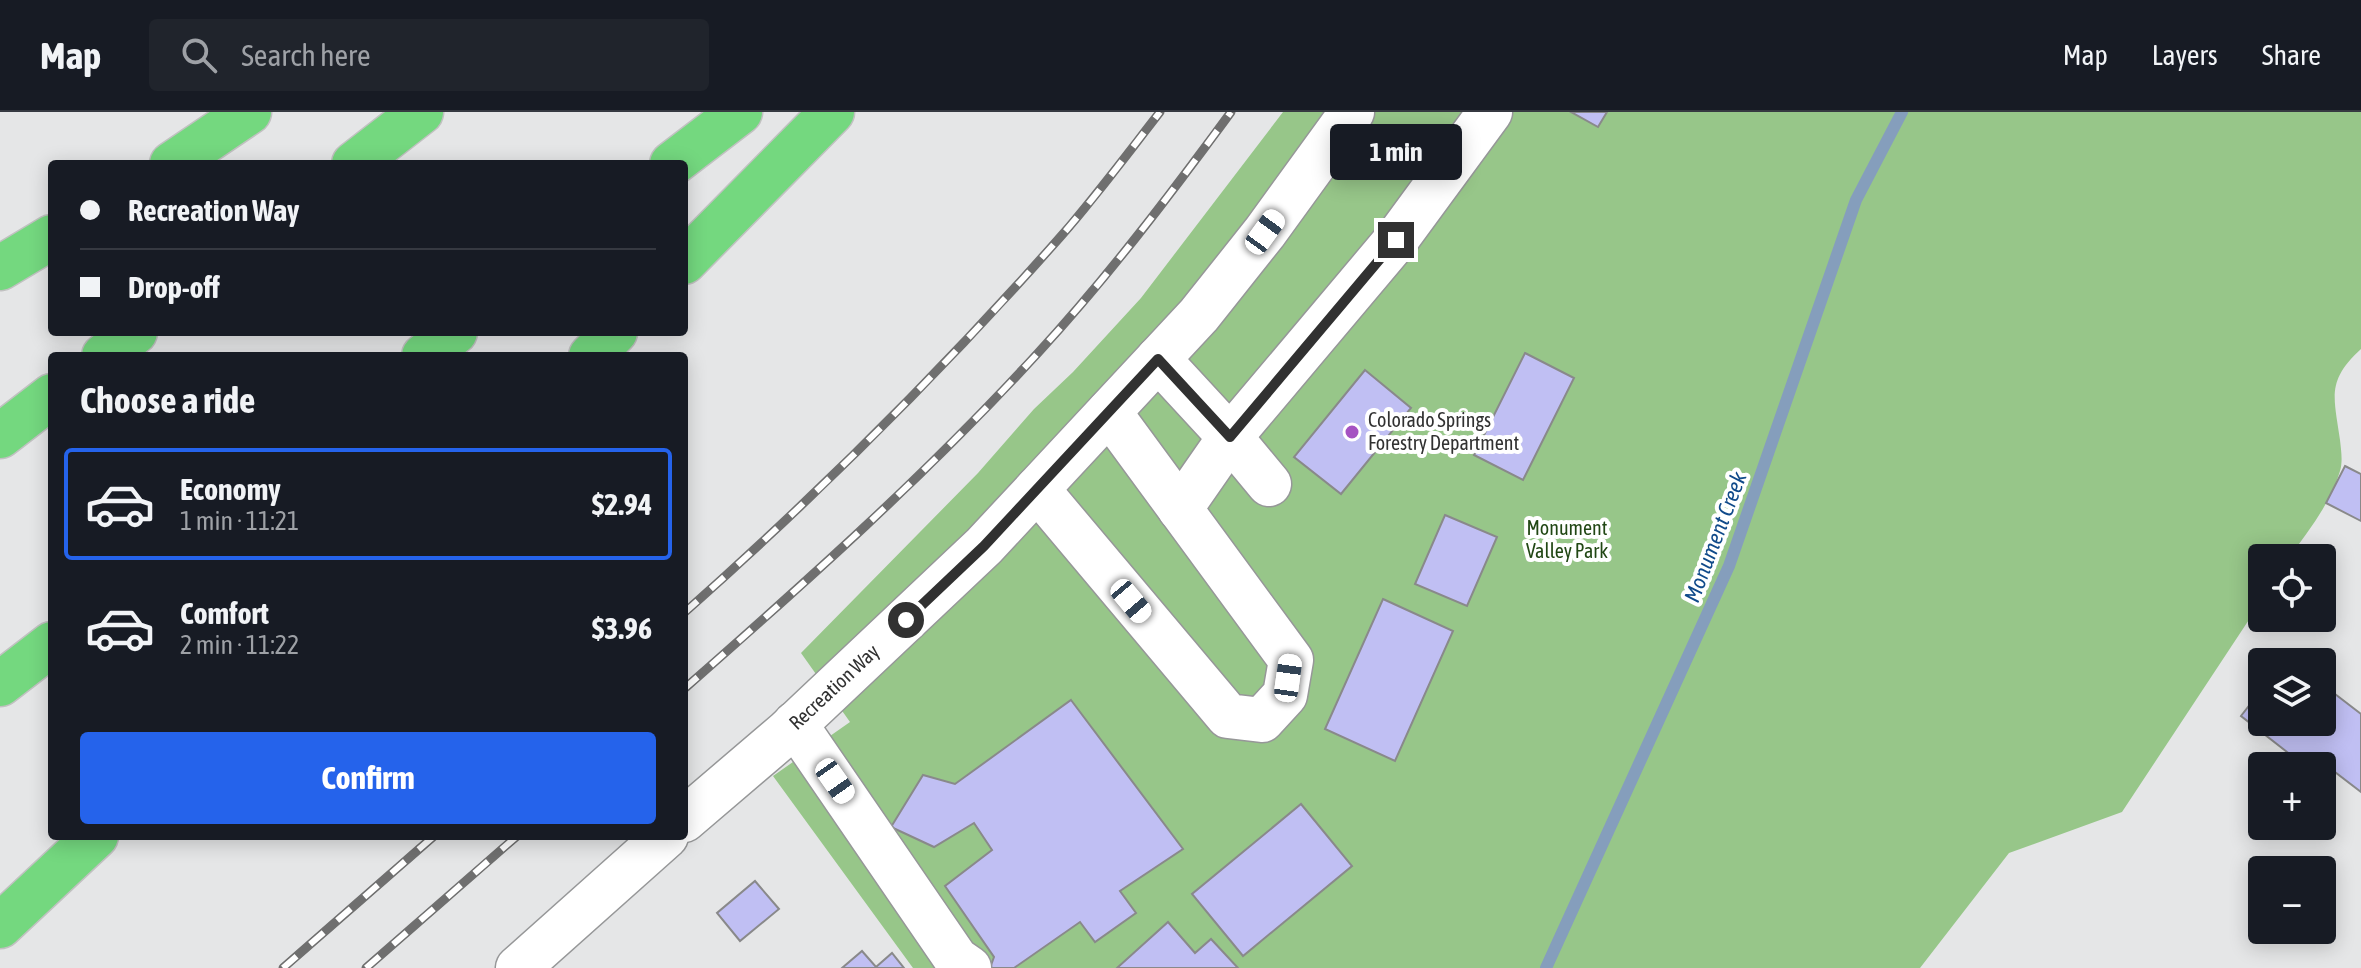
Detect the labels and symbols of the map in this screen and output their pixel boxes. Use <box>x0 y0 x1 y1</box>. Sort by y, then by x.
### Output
callout: 1 min <box>1330 124 1462 180</box>
car <box>1241 206 1289 258</box>
route end <box>1378 222 1414 258</box>
place label: Colorado Springs Forestry Department <box>1368 408 1519 454</box>
marker: Colorado Springs Forestry Department <box>1343 423 1361 441</box>
water label: Monument Creek <box>1678 468 1752 606</box>
park label: Monument Valley Park <box>1526 516 1608 562</box>
car <box>1106 575 1156 627</box>
route start <box>888 602 924 638</box>
street label: Recreation Way <box>784 639 883 734</box>
car <box>1273 653 1303 703</box>
car <box>811 754 859 808</box>

